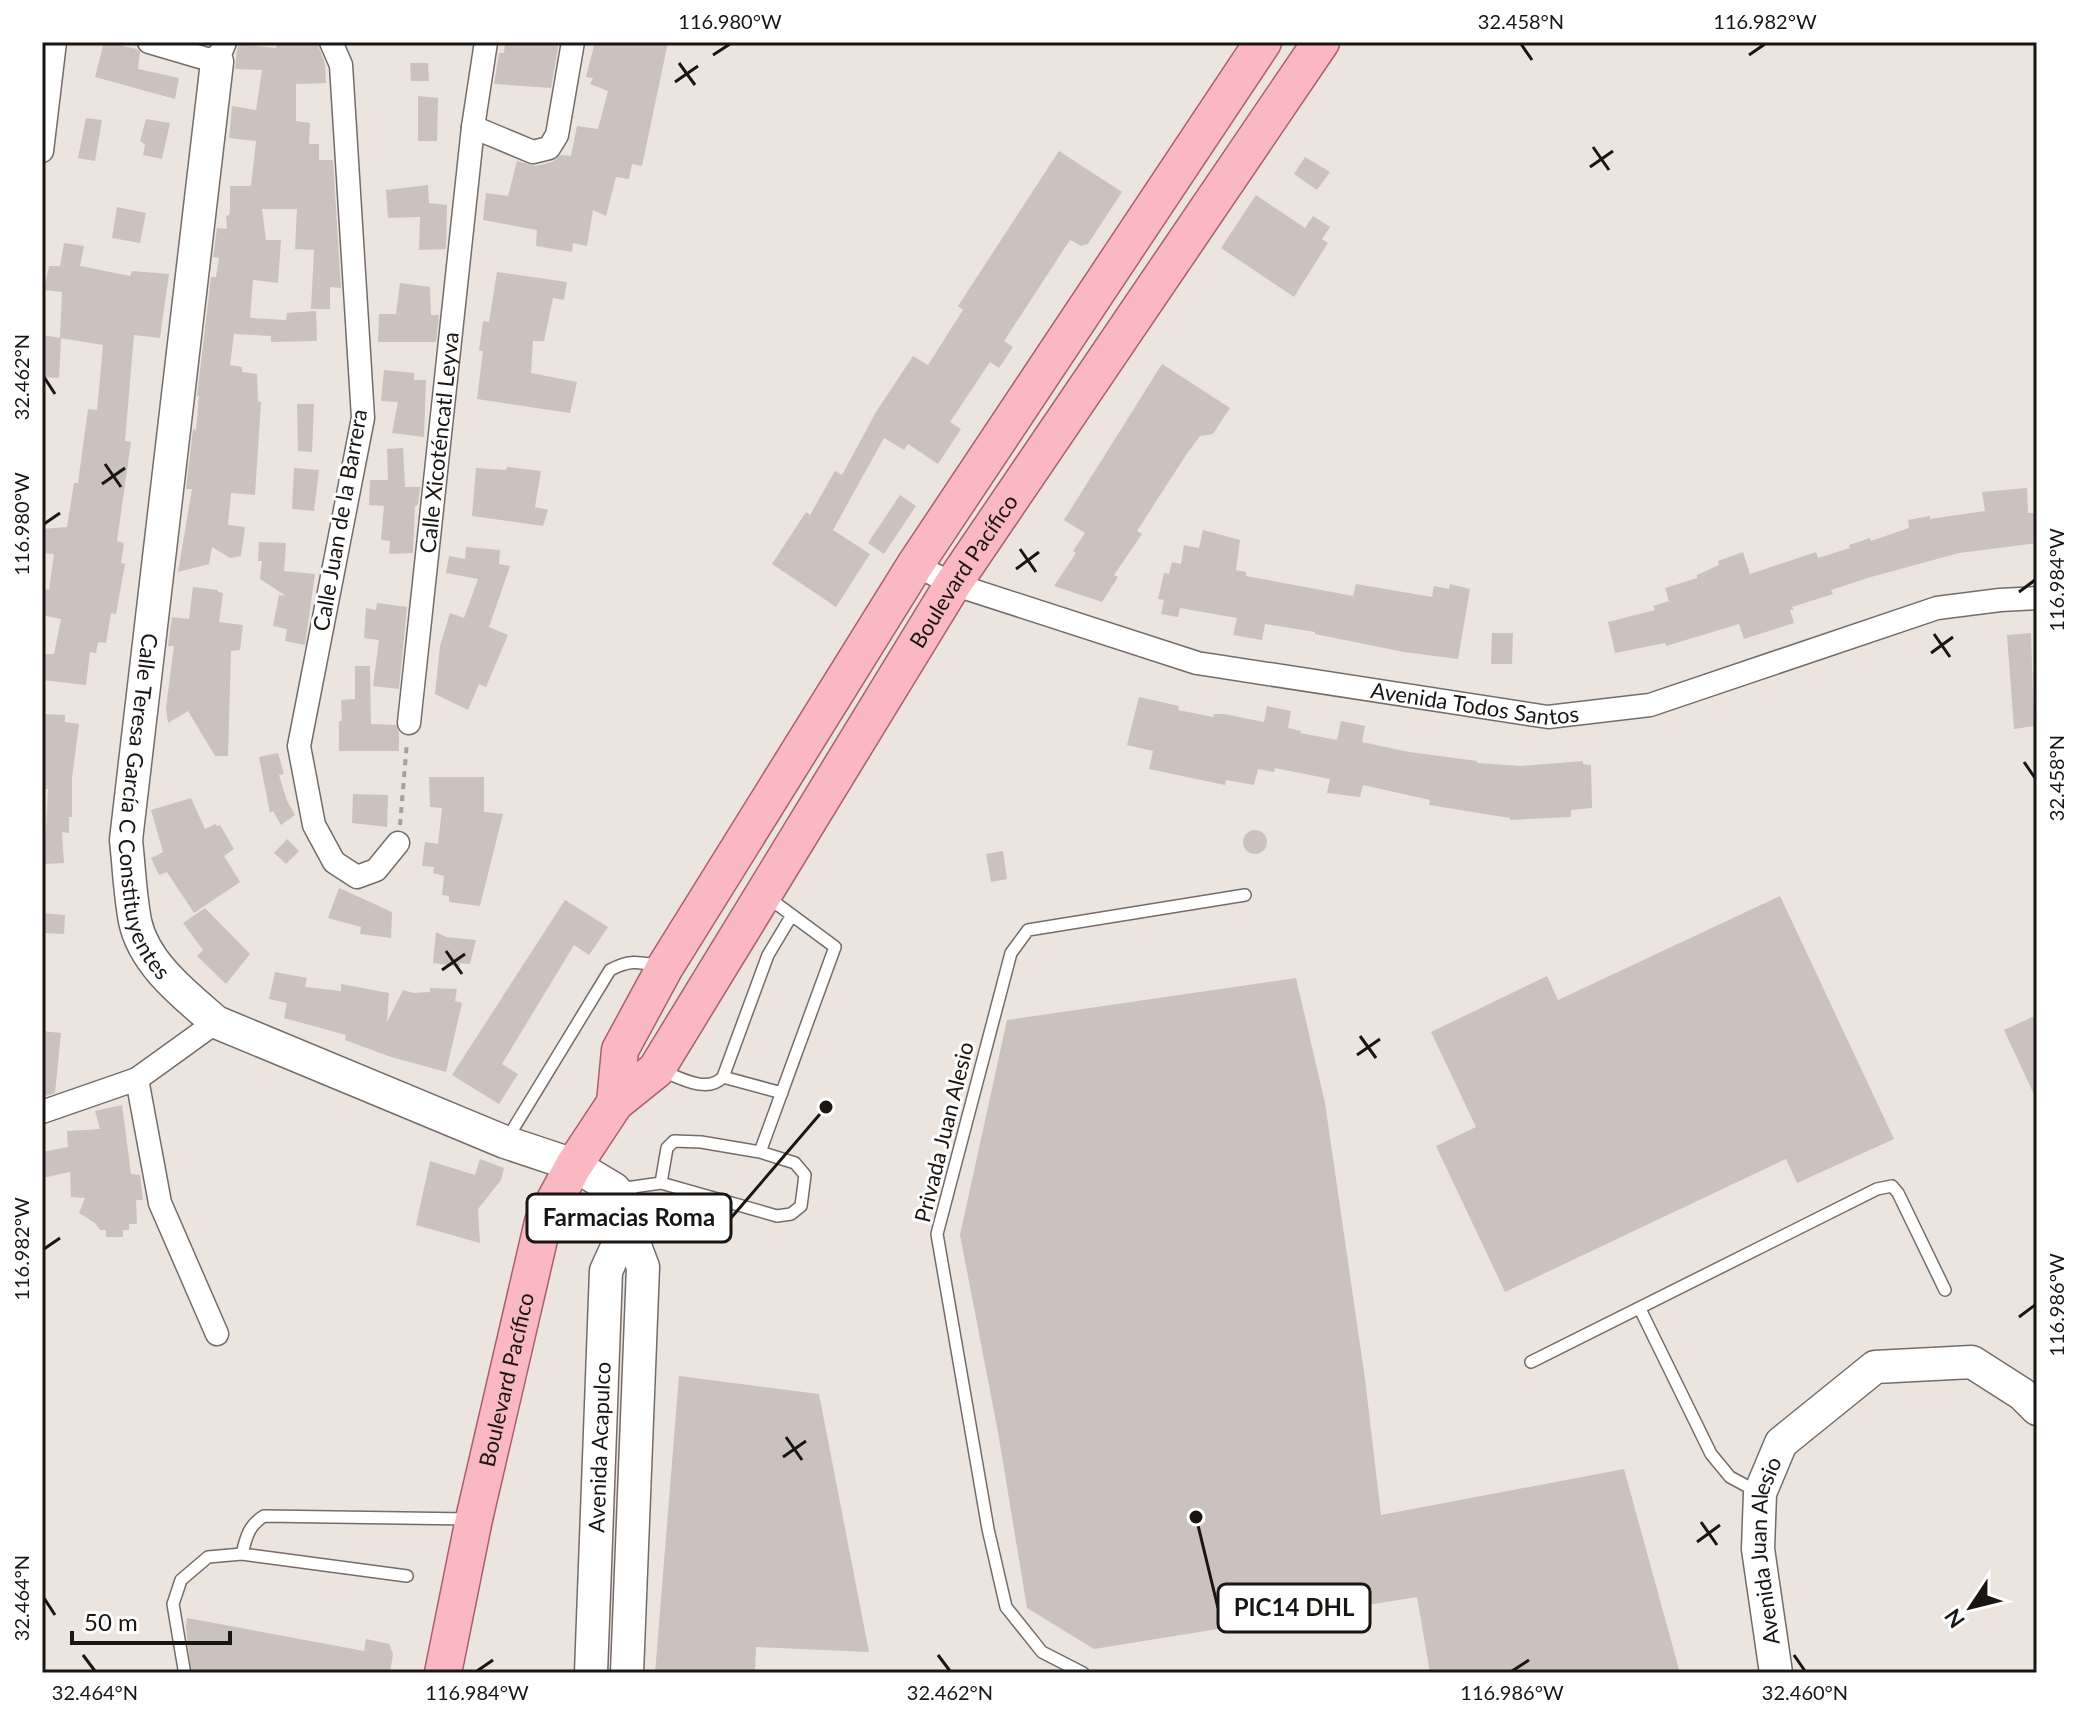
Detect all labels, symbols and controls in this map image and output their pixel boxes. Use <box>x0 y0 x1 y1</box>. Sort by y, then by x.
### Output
text: 116.980°W <box>678 9 782 33</box>
text: 32.458°N <box>1478 9 1564 33</box>
text: 116.982°W <box>1713 9 1817 33</box>
street label: Calle Xicoténcatl Leyva <box>413 330 464 555</box>
text: 32.462°N <box>9 334 33 420</box>
street label: Calle Juan de la Barrera <box>307 407 372 633</box>
text: 116.980°W <box>9 472 33 576</box>
street label: Boulevard Pacífico <box>903 489 1023 653</box>
text: 116.984°W <box>2044 528 2068 632</box>
street label: Calle Teresa García C Constituyentes <box>113 632 176 985</box>
street label: Avenida Todos Santos <box>1369 676 1580 730</box>
text: 32.458°N <box>2044 735 2068 821</box>
street label: Privada Juan Alesio <box>908 1039 979 1225</box>
callout: Farmacias Roma <box>527 1194 731 1242</box>
text: 116.982°W <box>9 1197 33 1301</box>
text: Farmacias Roma <box>543 1202 715 1231</box>
text: 116.986°W <box>2044 1253 2068 1357</box>
street label: Boulevard Pacífico <box>473 1290 539 1469</box>
street label: Avenida Acapulco <box>582 1361 616 1533</box>
street label: Avenida Juan Alesio <box>1744 1452 1787 1647</box>
text: 32.464°N <box>9 1555 33 1641</box>
north arrow <box>1931 1567 2011 1647</box>
callout: PIC14 DHL <box>1218 1584 1370 1632</box>
text: PIC14 DHL <box>1234 1592 1355 1621</box>
scale bar <box>72 1595 230 1645</box>
text: N <box>1938 1604 1970 1633</box>
text: 50 m <box>84 1607 138 1636</box>
text: 32.464°N <box>52 1680 138 1704</box>
text: 116.984°W <box>425 1680 529 1704</box>
text: 32.462°N <box>907 1680 993 1704</box>
text: 116.986°W <box>1460 1680 1564 1704</box>
text: 32.460°N <box>1762 1680 1848 1704</box>

